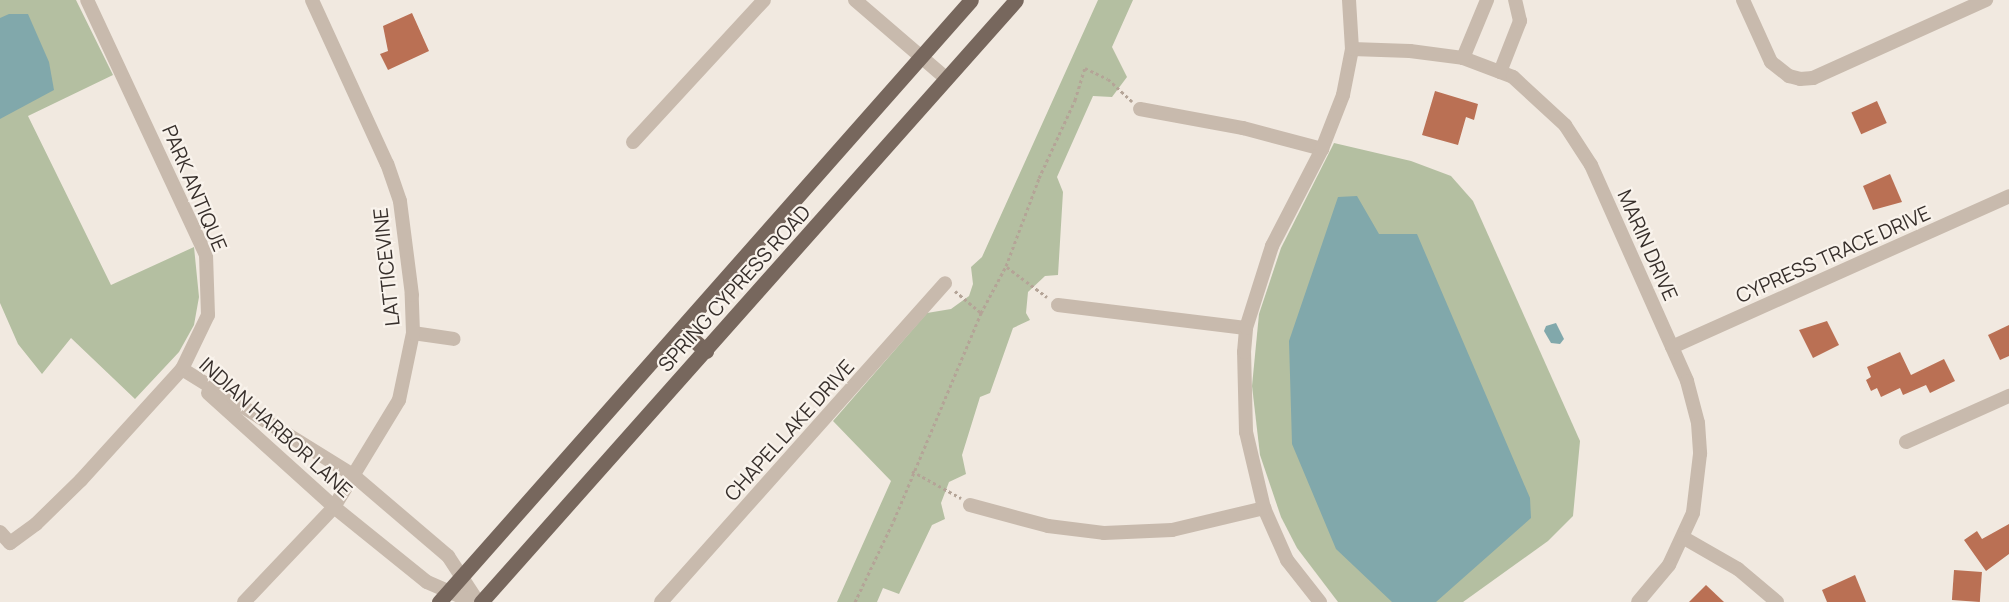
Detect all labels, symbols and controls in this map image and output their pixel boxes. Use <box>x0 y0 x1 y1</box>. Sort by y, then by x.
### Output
street label: PARK ANTIQUE <box>158 121 232 255</box>
street label: MARIN DRIVE <box>1613 186 1683 304</box>
street label: SPRING CYPRESS ROAD <box>653 200 815 376</box>
street label: CYPRESS TRACE DRIVE <box>1732 200 1934 308</box>
street label: LATTICEVINE <box>368 207 404 327</box>
street label: INDIAN HARBOR LANE <box>195 352 357 502</box>
street label: CHAPEL LAKE DRIVE <box>719 354 859 506</box>

